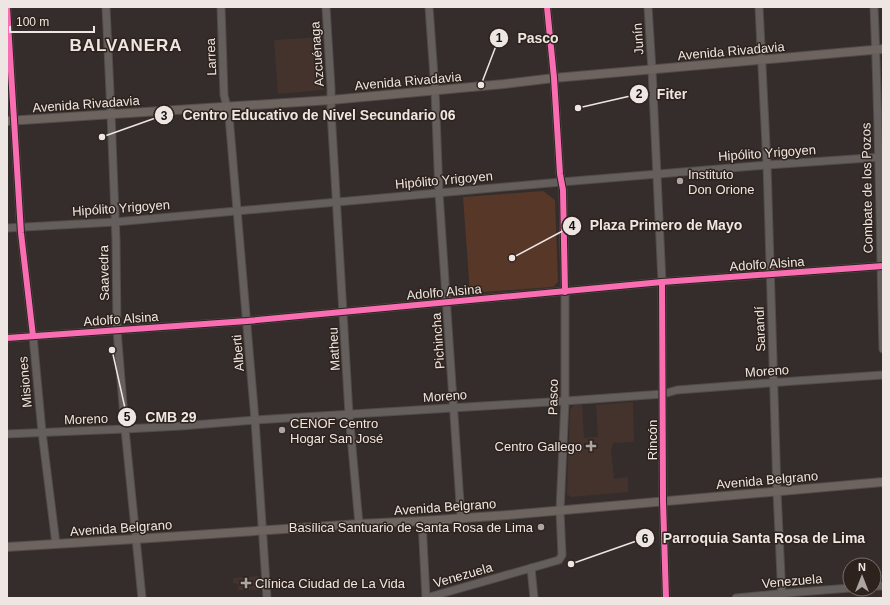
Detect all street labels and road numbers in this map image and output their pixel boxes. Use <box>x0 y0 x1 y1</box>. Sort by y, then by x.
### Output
street label: Azcuénaga <box>307 20 327 87</box>
street label: Junín <box>629 23 647 55</box>
street label: Larrea <box>203 37 219 76</box>
street label: Avenida Rivadavia <box>677 39 786 63</box>
street label: Avenida Rivadavia <box>354 69 463 93</box>
street label: Avenida Rivadavia <box>32 93 141 115</box>
street label: Combate de los Pozos <box>858 122 876 254</box>
street label: Hipólito Yrigoyen <box>718 142 816 164</box>
street label: Hipólito Yrigoyen <box>395 168 493 192</box>
street label: Hipólito Yrigoyen <box>72 197 170 219</box>
street label: Saavedra <box>96 244 112 301</box>
street label: Adolfo Alsina <box>729 254 806 274</box>
street label: Adolfo Alsina <box>406 281 483 303</box>
street label: Sarandí <box>752 306 768 352</box>
street label: Adolfo Alsina <box>83 309 160 329</box>
street label: Pichincha <box>428 312 447 370</box>
street label: Matheu <box>325 327 343 371</box>
street label: Alberti <box>229 334 247 372</box>
street label: Misiones <box>15 355 35 408</box>
street label: Moreno <box>744 362 790 380</box>
street label: Pasco <box>545 379 561 415</box>
street label: Moreno <box>422 387 468 405</box>
street label: Moreno <box>64 411 108 427</box>
street label: Rincón <box>645 420 660 460</box>
street label: Avenida Belgrano <box>715 468 819 492</box>
street label: Avenida Belgrano <box>393 496 497 518</box>
street label: Avenida Belgrano <box>69 517 173 539</box>
street label: Venezuela <box>432 559 495 591</box>
street label: Venezuela <box>761 571 824 591</box>

